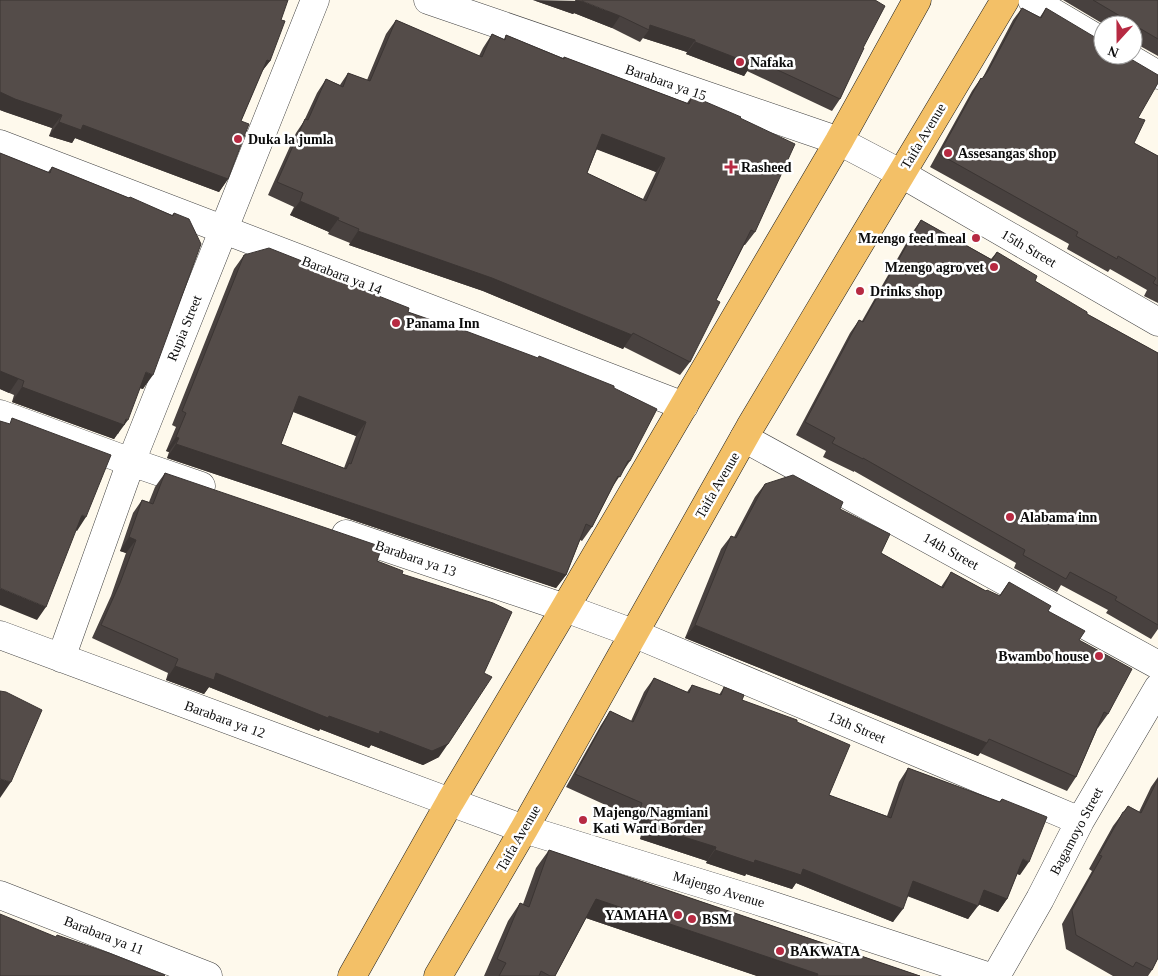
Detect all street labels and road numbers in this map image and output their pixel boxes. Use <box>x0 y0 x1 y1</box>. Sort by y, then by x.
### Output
street label: Barabara ya 15 <box>623 62 708 103</box>
street label: Taifa Avenue <box>898 101 949 172</box>
street label: 15th Street <box>999 227 1059 270</box>
street label: Barabara ya 14 <box>300 253 384 298</box>
street label: Rupia Street <box>164 293 204 363</box>
street label: Taifa Avenue <box>692 450 742 521</box>
street label: 14th Street <box>920 530 981 573</box>
street label: Barabara ya 13 <box>373 538 458 579</box>
street label: Barabara ya 12 <box>182 698 267 741</box>
street label: 13th Street <box>826 709 888 746</box>
street label: Bagamoyo Street <box>1047 785 1106 877</box>
street label: Taifa Avenue <box>493 803 543 874</box>
street label: Majengo Avenue <box>671 868 766 911</box>
street label: Barabara ya 11 <box>62 913 146 958</box>

